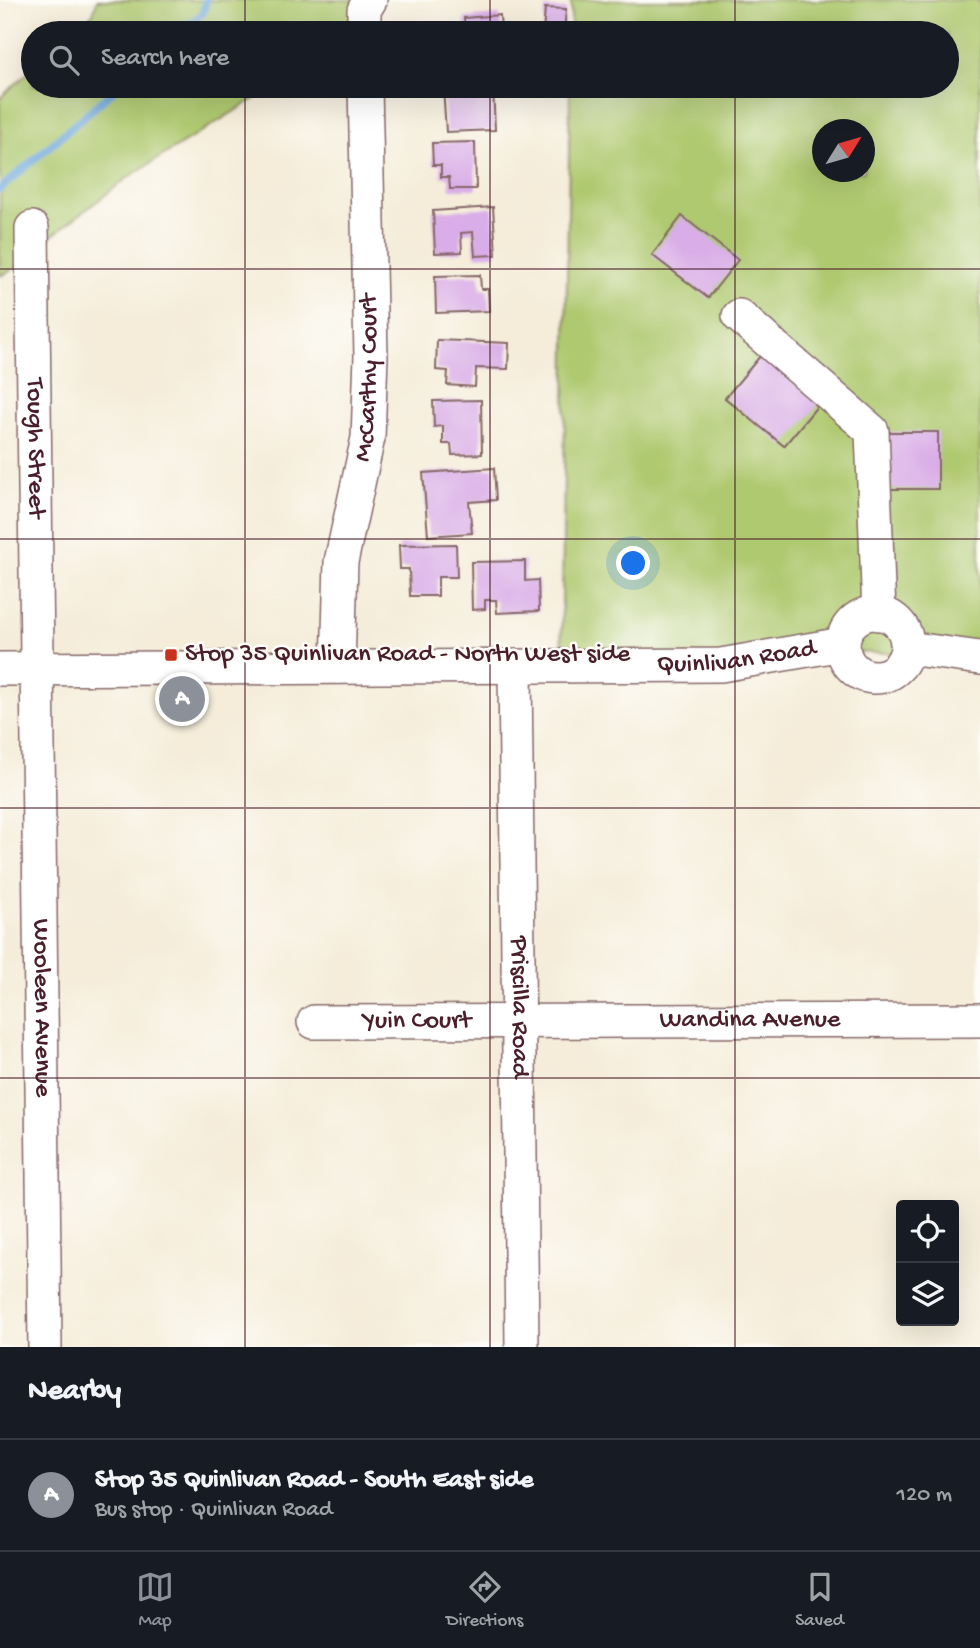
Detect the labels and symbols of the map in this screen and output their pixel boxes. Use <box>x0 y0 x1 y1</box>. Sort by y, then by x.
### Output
north arrow <box>812 119 875 182</box>
street label: McCarthy Court <box>348 291 387 465</box>
street label: Tough Street <box>18 376 51 521</box>
your location <box>616 546 650 580</box>
street label: Quinlivan Road <box>657 633 820 681</box>
place label: Stop 35 Quinlivan Road - North West side <box>185 640 631 671</box>
marker: Stop 35 Quinlivan Road - North West side <box>163 647 179 663</box>
pin: A <box>159 673 205 725</box>
street label: Wooleen Avenue <box>25 919 58 1098</box>
street label: Priscilla Road <box>502 935 535 1080</box>
street label: Wandina Avenue <box>659 1005 841 1036</box>
street label: Yuin Court <box>361 1006 473 1037</box>

